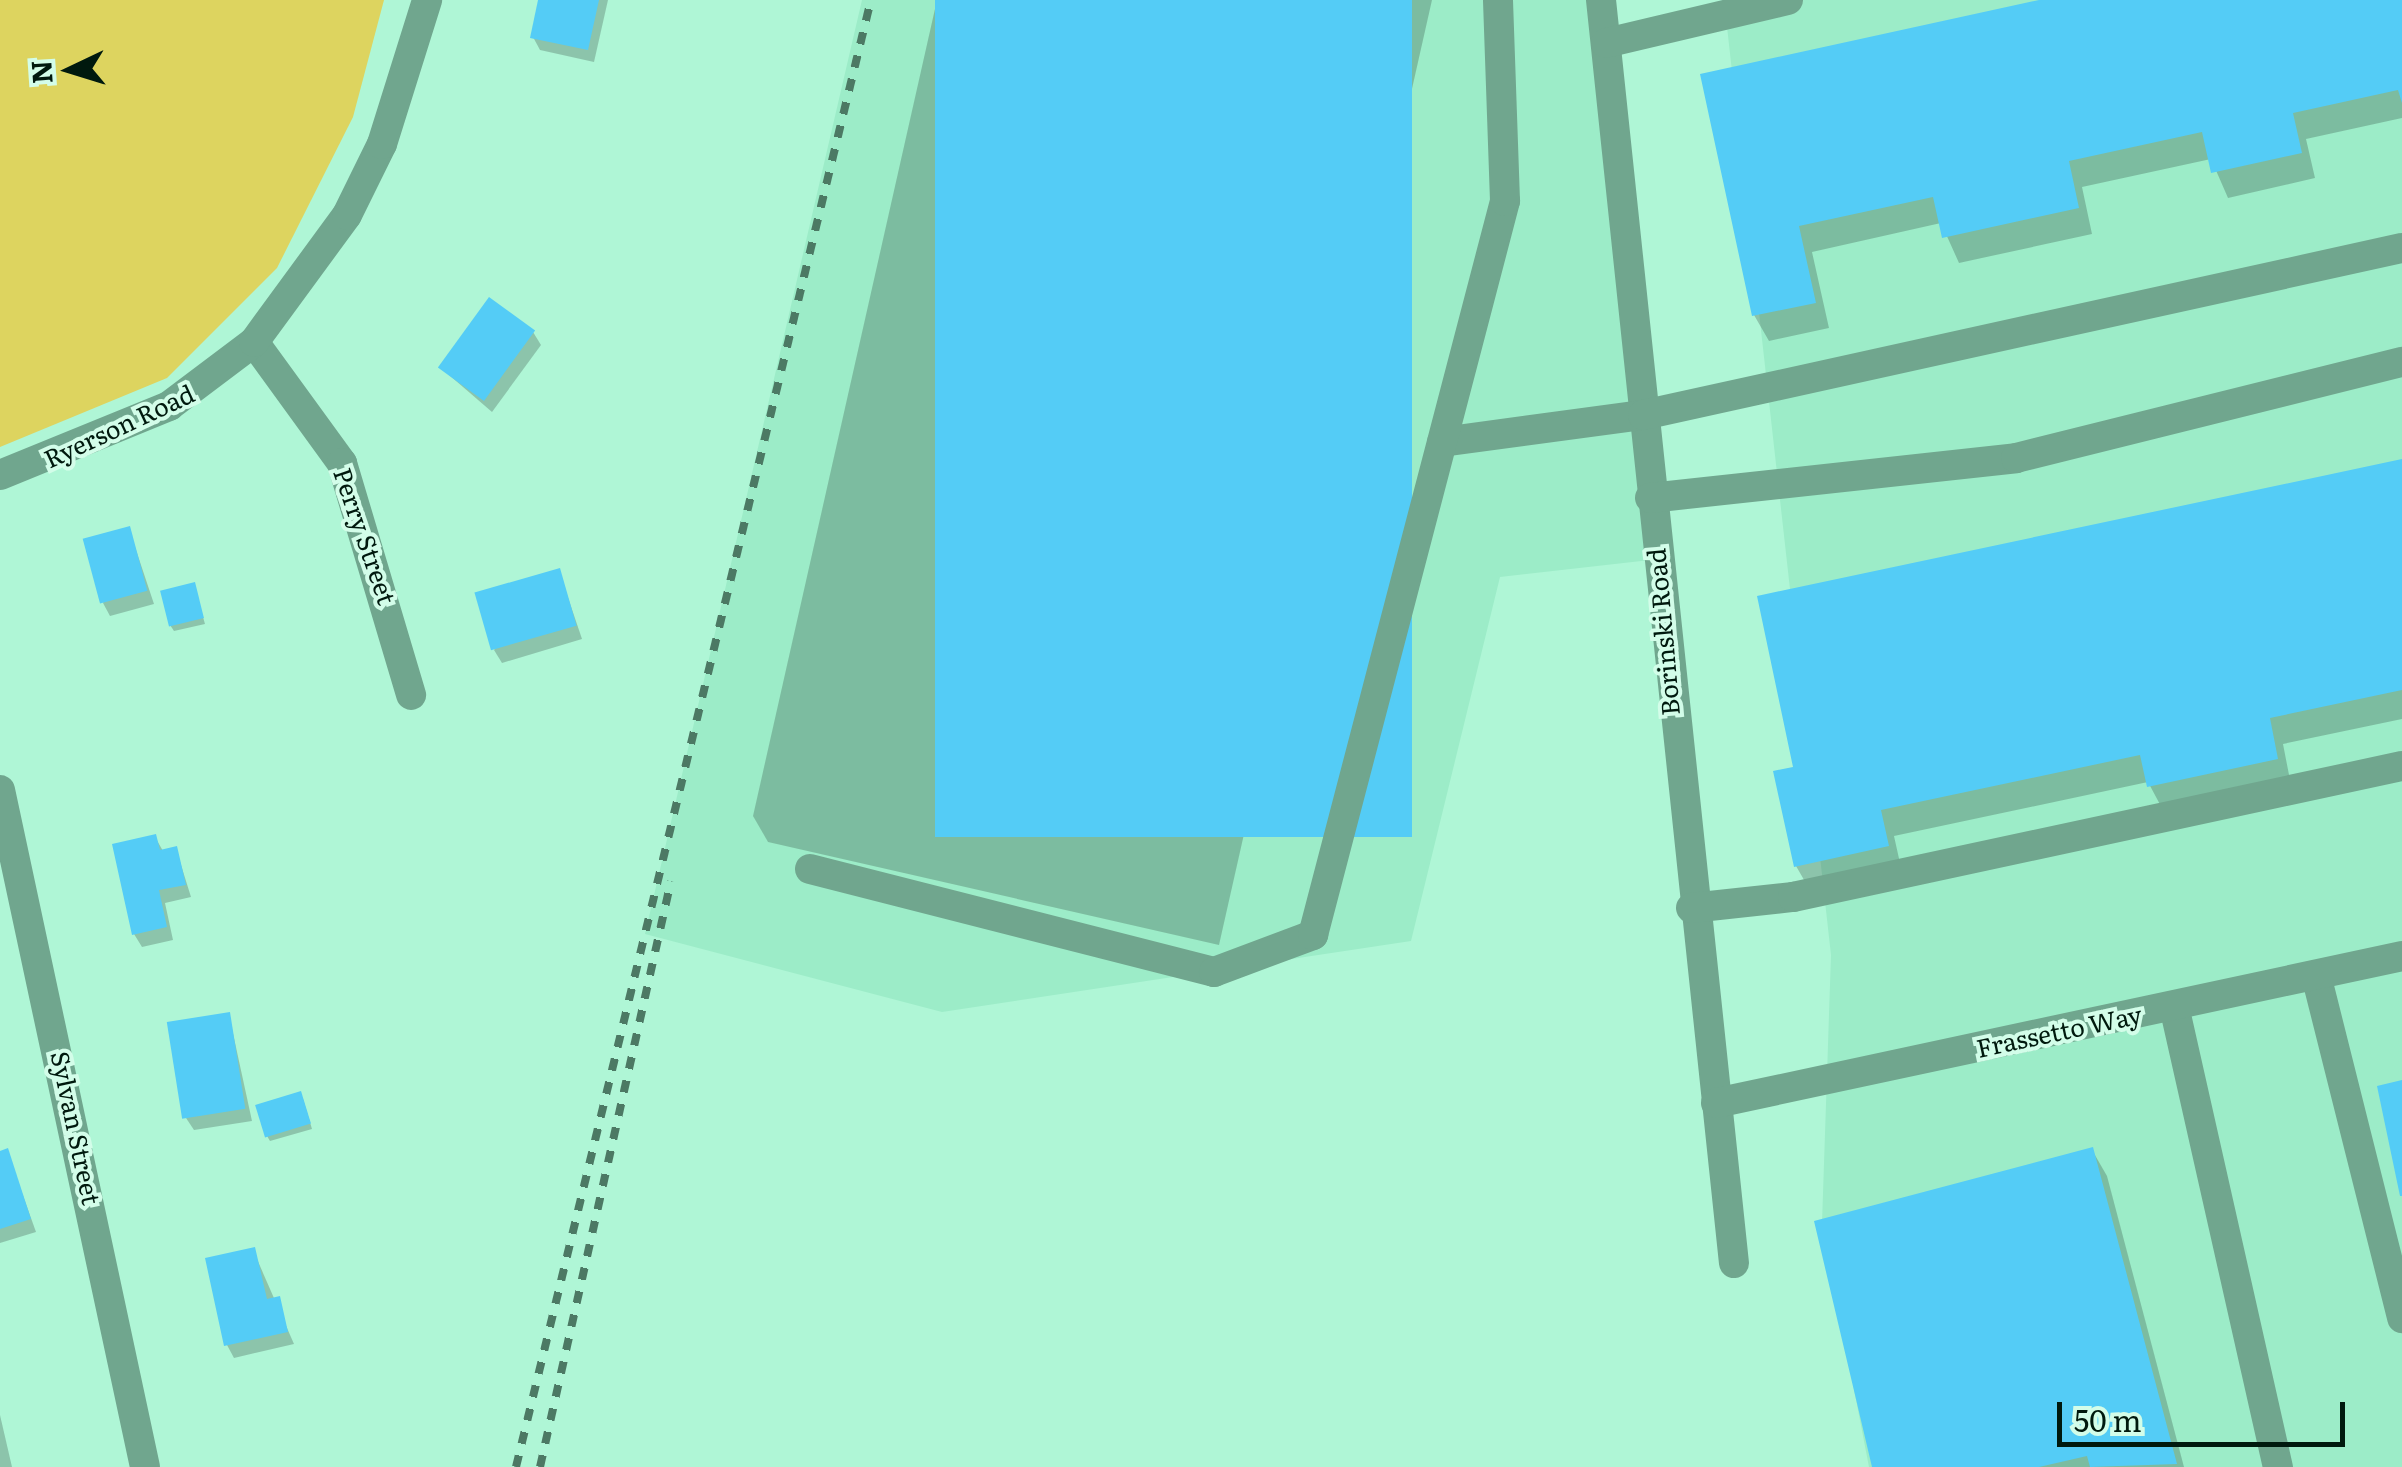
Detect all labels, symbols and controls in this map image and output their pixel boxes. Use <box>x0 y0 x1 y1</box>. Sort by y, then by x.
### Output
north arrow <box>20 20 120 120</box>
text: N <box>18 59 62 85</box>
street label: Ryerson Road <box>39 378 199 474</box>
street label: Perry Street <box>328 464 402 608</box>
street label: Borinski Road <box>1641 547 1685 717</box>
street label: Frassetto Way <box>1974 999 2144 1063</box>
street label: Sylvan Street <box>45 1048 107 1208</box>
scale bar <box>2062 1382 2350 1444</box>
text: 50 m <box>2074 1397 2142 1441</box>

